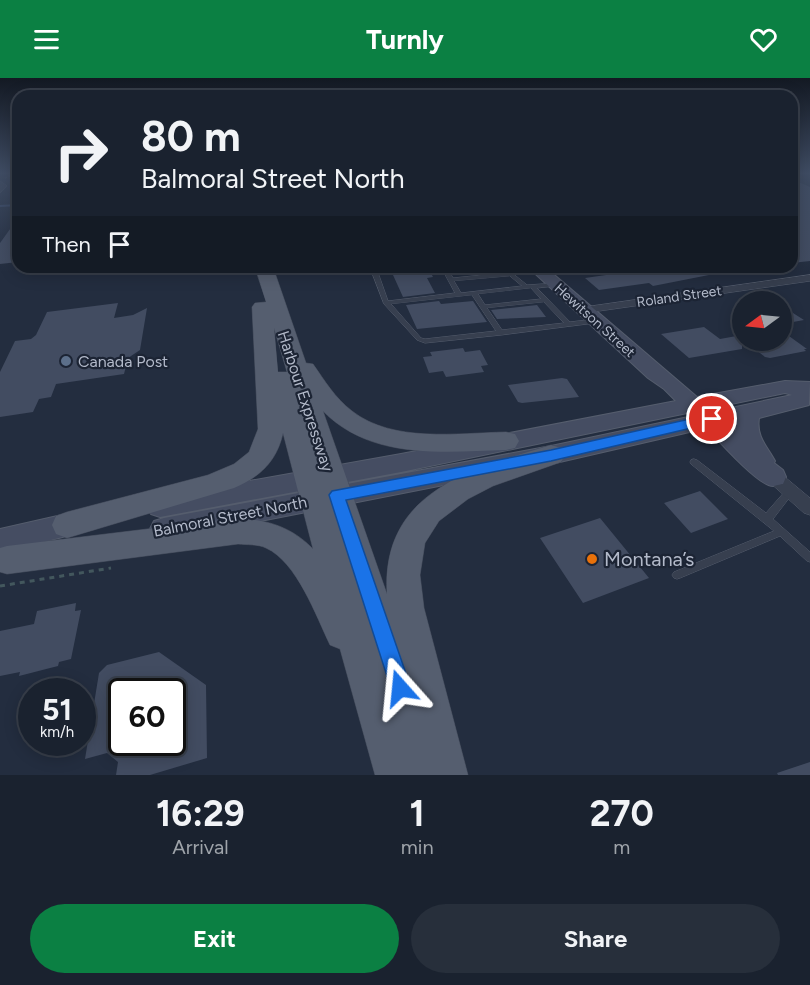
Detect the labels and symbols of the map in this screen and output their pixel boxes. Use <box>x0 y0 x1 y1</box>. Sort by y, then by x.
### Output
street label: Hewitson Street <box>551 280 638 361</box>
street label: Roland Street <box>635 282 723 311</box>
north arrow <box>732 291 792 351</box>
street label: Harbour Expressway <box>274 328 337 475</box>
place label: Canada Post <box>78 352 168 371</box>
marker: Canada Post <box>59 354 73 368</box>
pin <box>686 393 737 444</box>
street label: Balmoral Street North <box>152 492 309 541</box>
place label: Montana’s <box>604 547 694 571</box>
marker: Montana’s <box>585 552 599 566</box>
position arrow <box>368 656 432 720</box>
speed limit sign: 60 <box>108 678 186 756</box>

